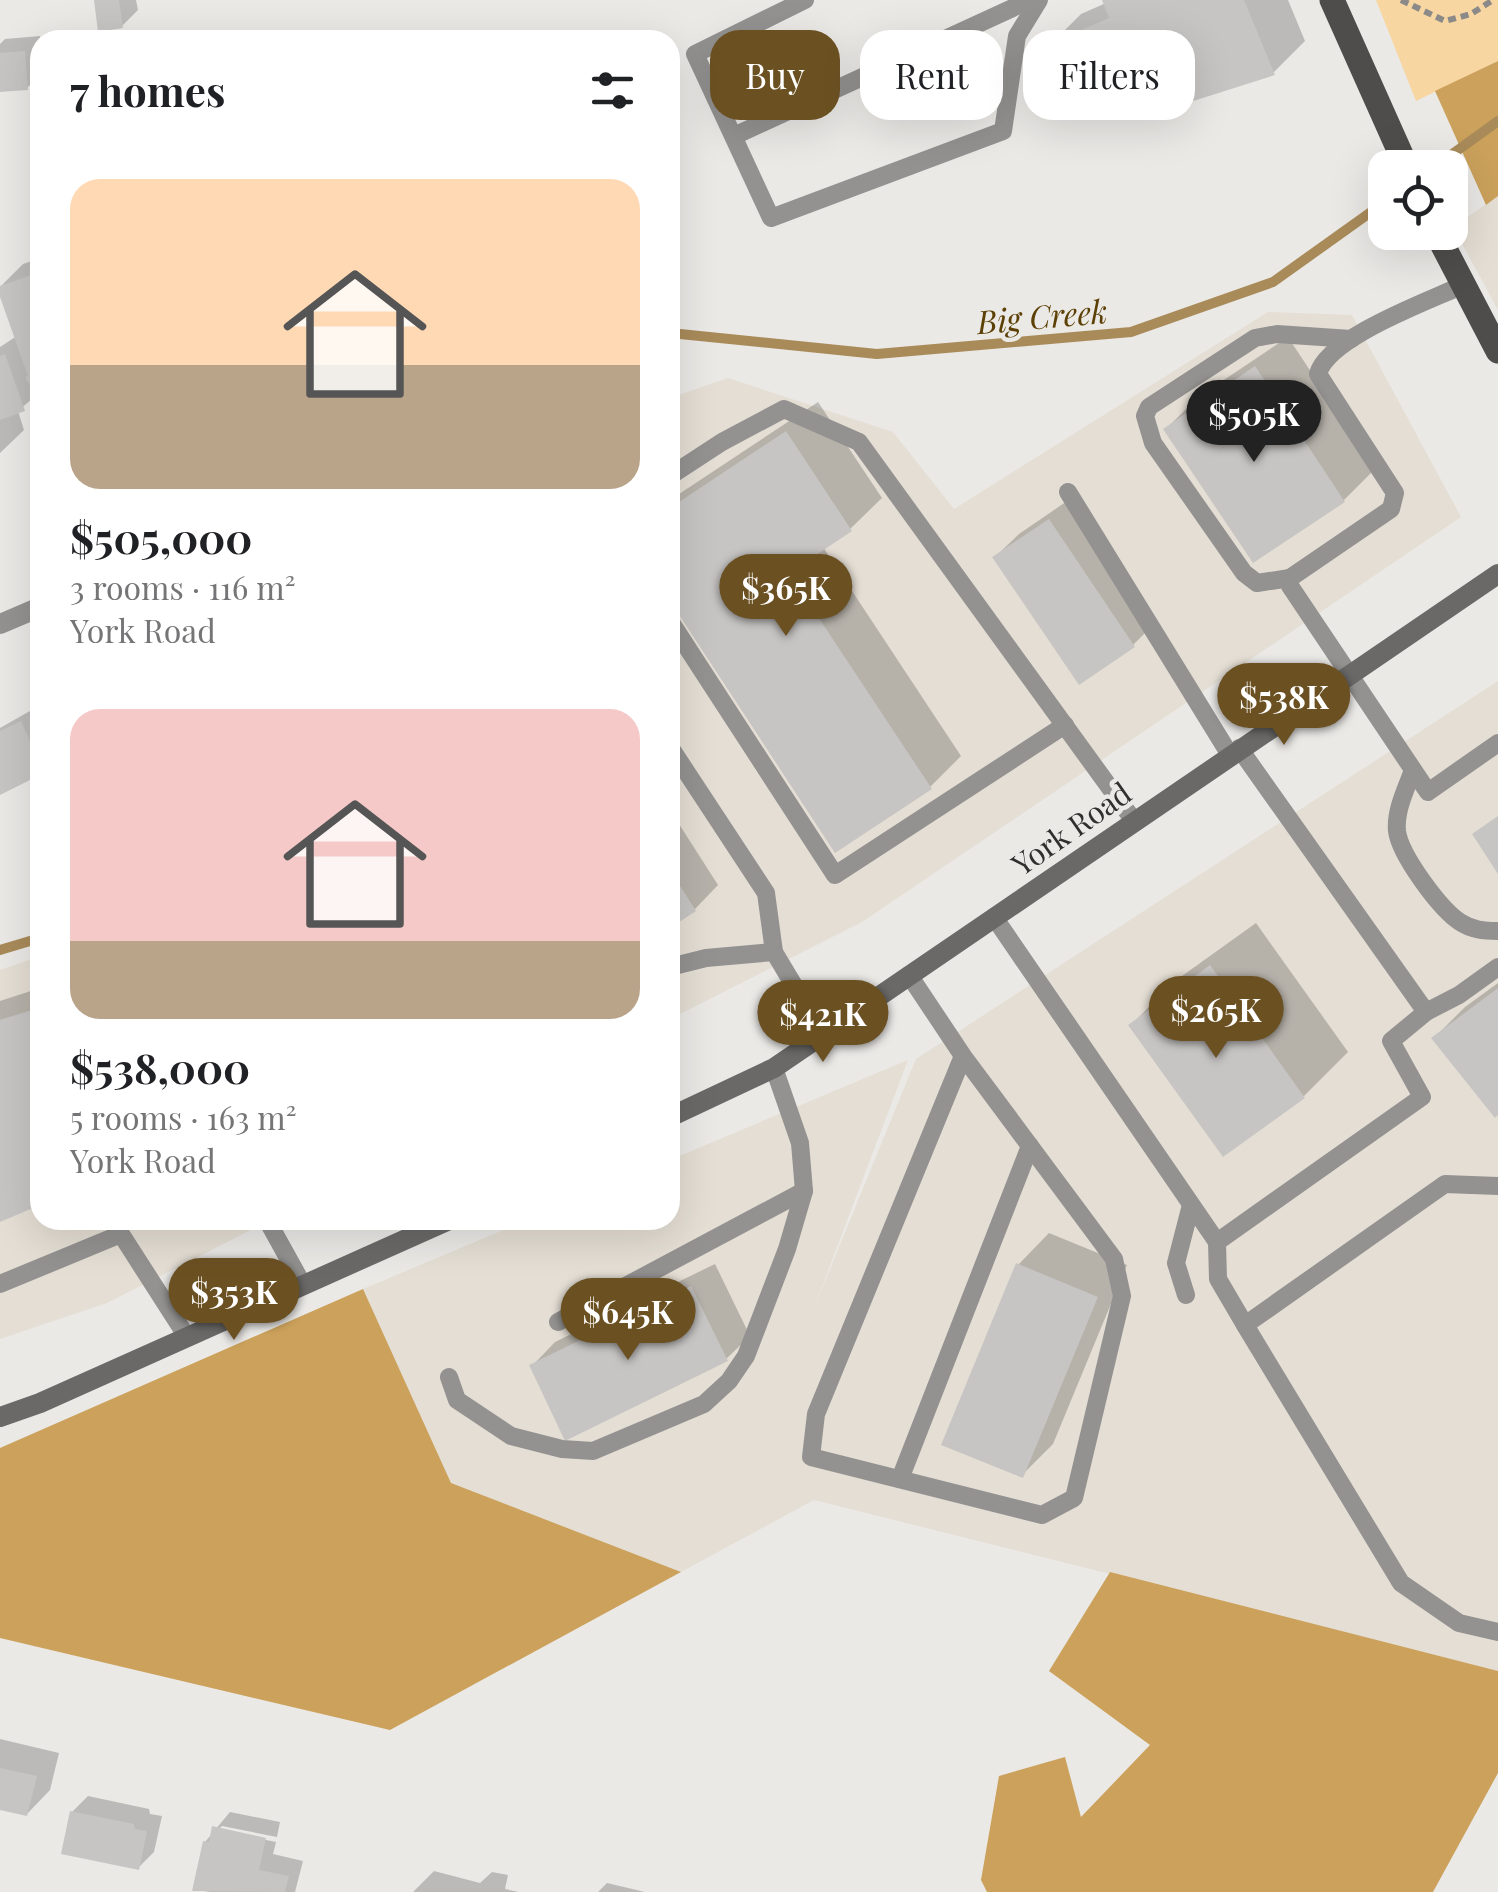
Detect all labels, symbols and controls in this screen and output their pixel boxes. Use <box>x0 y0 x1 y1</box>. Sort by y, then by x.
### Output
chip: Buy <box>710 30 840 120</box>
chip: Rent <box>860 30 1003 120</box>
chip: Filters <box>1023 30 1195 120</box>
text: 7 homes <box>70 62 225 118</box>
icon: filters <box>585 63 640 118</box>
map controls <box>1368 150 1468 250</box>
button: locate <box>1368 150 1468 250</box>
icon: home <box>265 244 445 424</box>
water label: Big Creek <box>973 288 1109 342</box>
pin: $505K <box>1184 380 1324 465</box>
text: $505K <box>1208 391 1300 434</box>
text: $505,000 <box>70 509 252 565</box>
pin: $365K <box>716 554 856 639</box>
text: 3 rooms · 116 m² <box>70 565 296 608</box>
text: $365K <box>741 565 831 608</box>
text: York Road <box>70 608 216 651</box>
pin: $538K <box>1214 663 1354 748</box>
text: $538K <box>1239 674 1329 717</box>
street label: York Road <box>1003 772 1138 884</box>
icon: home <box>265 774 445 954</box>
pin: $265K <box>1146 976 1286 1061</box>
pin: $421K <box>753 980 893 1065</box>
text: $265K <box>1171 987 1261 1030</box>
text: $421K <box>779 991 867 1034</box>
text: $538,000 <box>70 1039 250 1095</box>
text: 5 rooms · 163 m² <box>70 1095 297 1138</box>
text: York Road <box>70 1138 216 1181</box>
pin: $353K <box>164 1258 304 1343</box>
text: $353K <box>190 1269 278 1312</box>
pin: $645K <box>558 1278 698 1363</box>
text: $645K <box>583 1289 673 1332</box>

